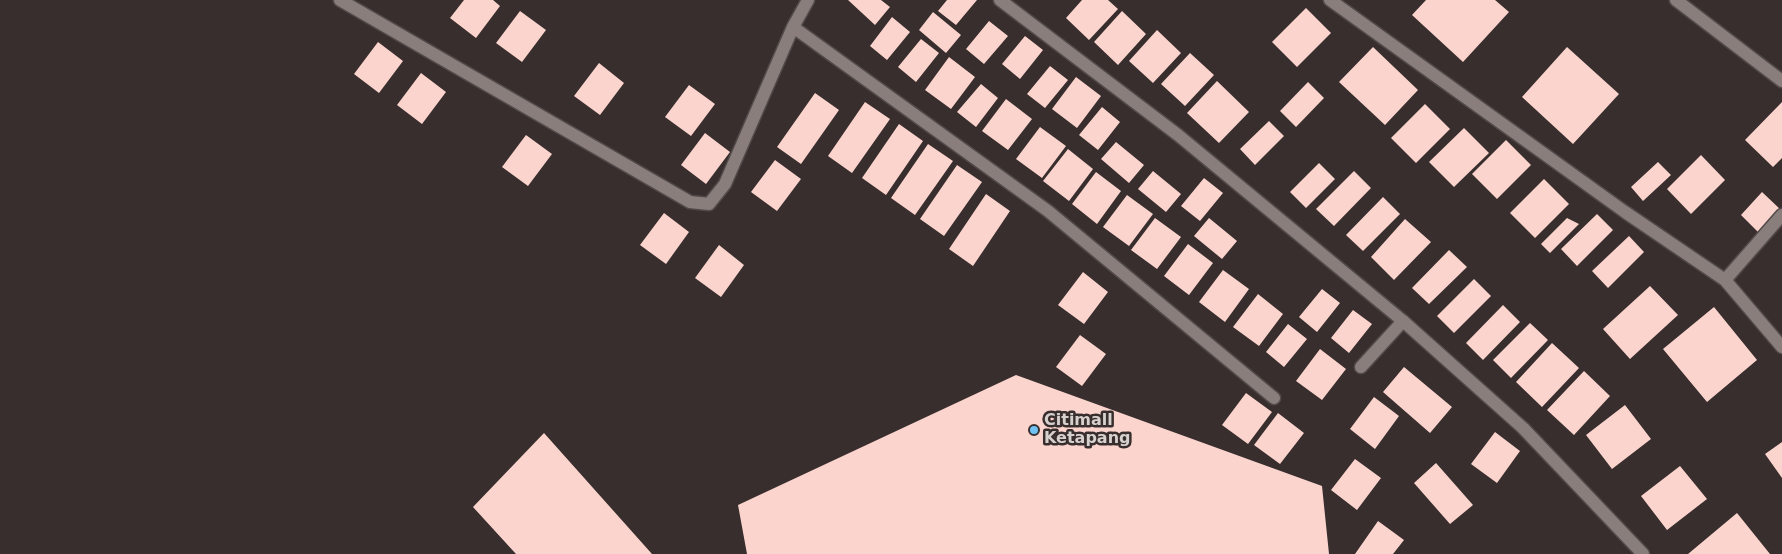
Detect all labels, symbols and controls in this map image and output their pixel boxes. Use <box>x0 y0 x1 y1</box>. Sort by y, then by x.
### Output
place label: Citimall Ketapang <box>1044 411 1131 449</box>
marker: Citimall Ketapang <box>1028 424 1040 436</box>

